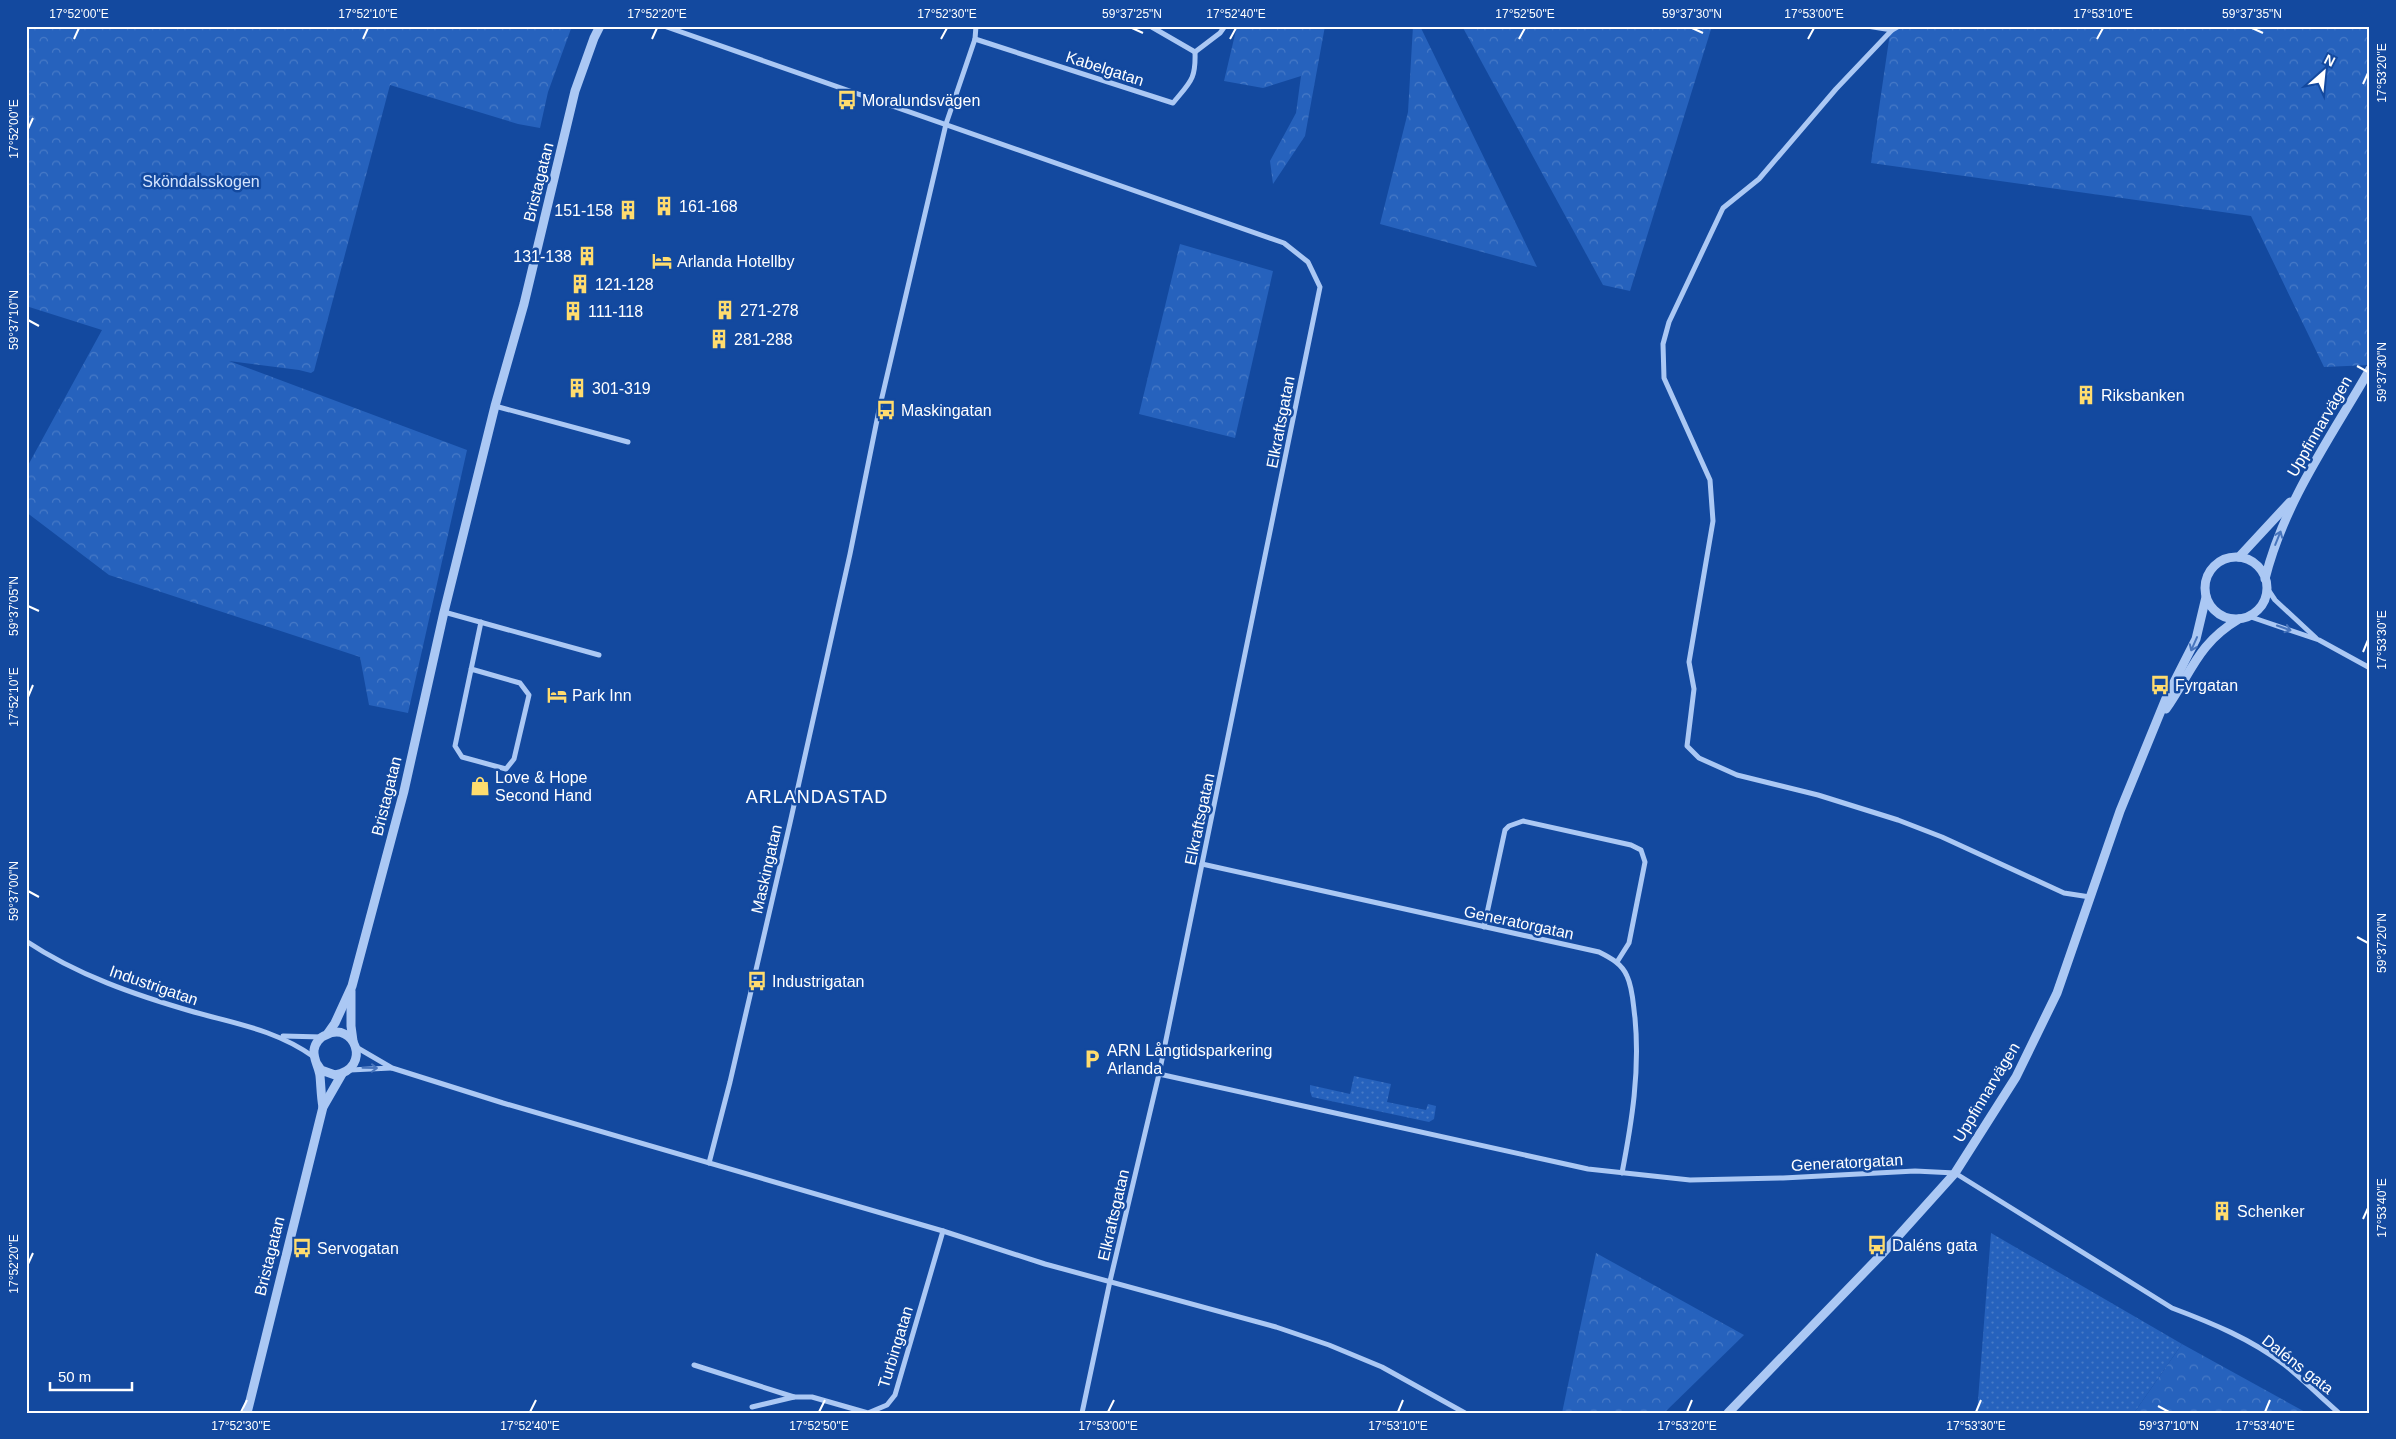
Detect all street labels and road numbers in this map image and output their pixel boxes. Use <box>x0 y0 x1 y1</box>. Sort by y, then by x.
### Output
street label: Kabelgatan <box>1064 48 1146 89</box>
street label: Bristagatan <box>520 141 557 223</box>
street label: Uppfinnarvägen <box>2284 373 2355 479</box>
street label: Elkraftsgatan <box>1263 375 1298 470</box>
street label: Bristagatan <box>368 755 405 837</box>
street label: Elkraftsgatan <box>1181 772 1218 867</box>
street label: Maskingatan <box>748 823 785 915</box>
street label: Generatorgatan <box>1462 903 1575 942</box>
street label: Industrigatan <box>107 962 200 1009</box>
street label: Uppfinnarvägen <box>1950 1039 2023 1145</box>
street label: Generatorgatan <box>1791 1151 1903 1174</box>
street label: Elkraftsgatan <box>1095 1168 1132 1263</box>
street label: Bristagatan <box>251 1215 288 1297</box>
street label: Turbingatan <box>875 1304 916 1390</box>
street label: Daléns gata <box>2259 1331 2337 1397</box>

